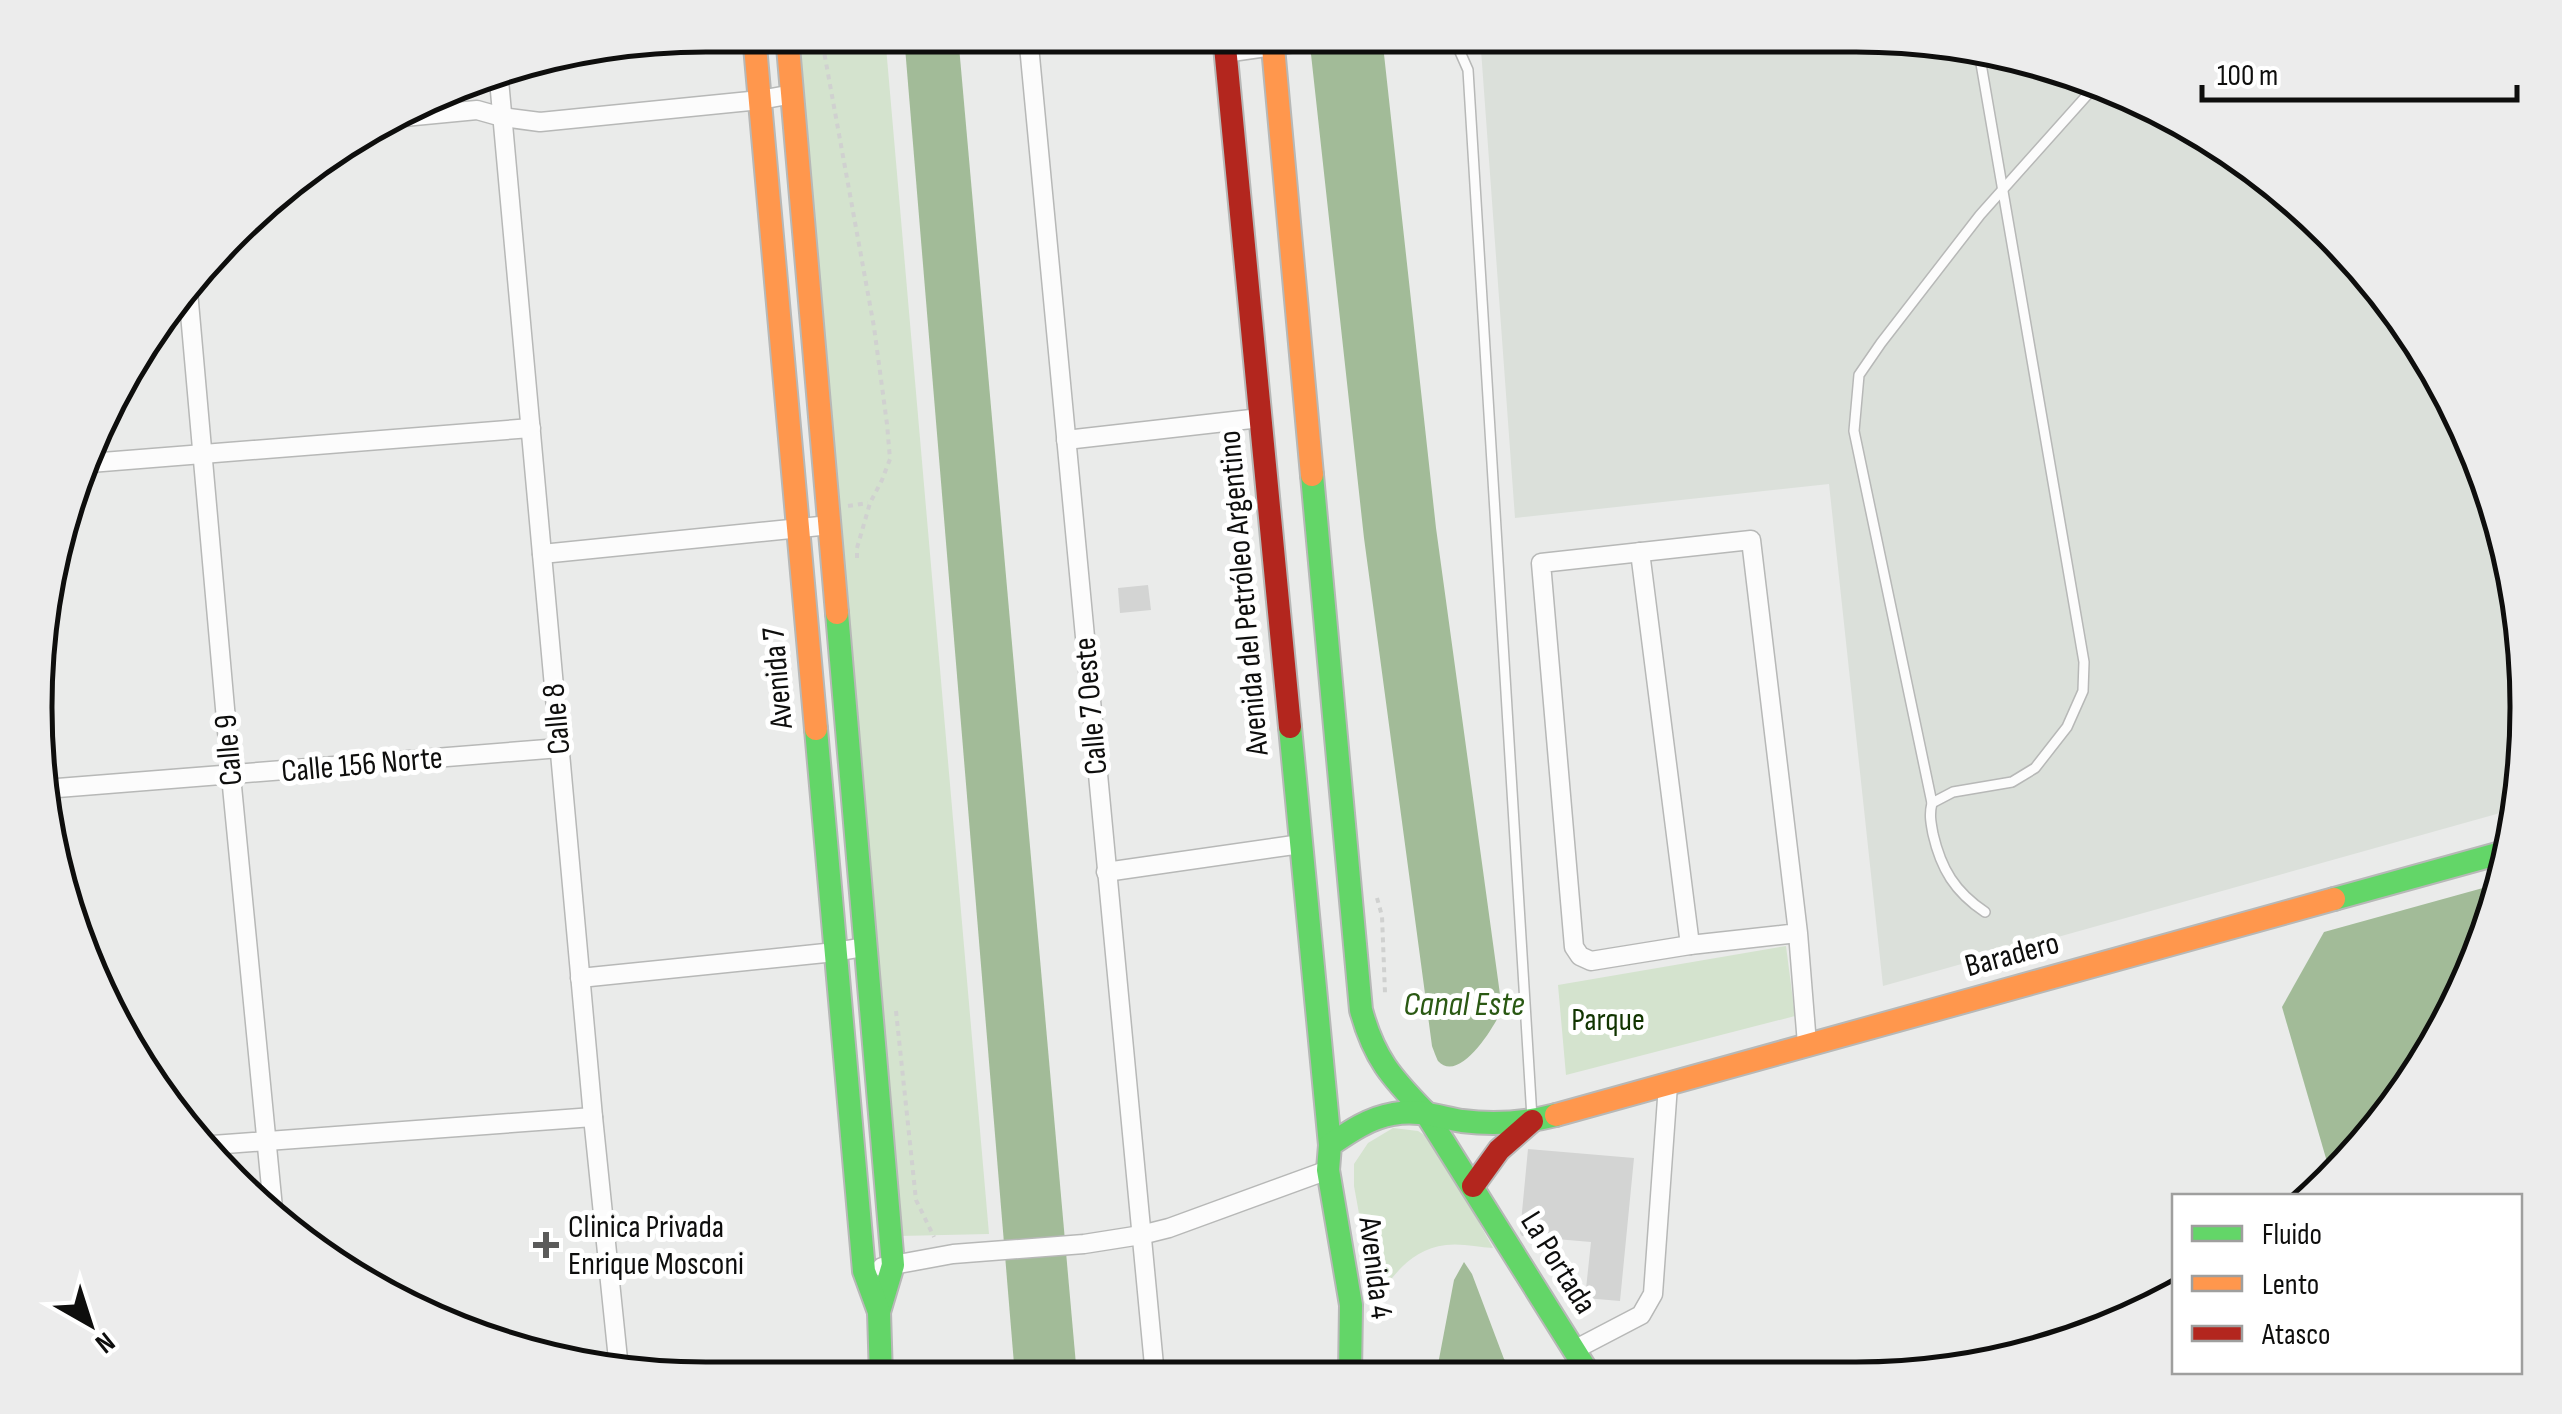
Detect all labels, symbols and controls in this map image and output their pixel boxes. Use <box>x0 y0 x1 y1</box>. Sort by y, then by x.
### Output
scale bar <box>2202 40 2517 102</box>
text: 100 m <box>2217 58 2278 94</box>
street label: Avenida del Petróleo Argentino <box>1210 429 1278 758</box>
street label: Avenida 7 <box>754 626 802 731</box>
street label: Calle 7 Oeste <box>1066 636 1116 776</box>
street label: Calle 8 <box>534 682 580 756</box>
street label: Calle 9 <box>206 713 252 787</box>
street label: Calle 156 Norte <box>280 739 444 791</box>
street label: Baradero <box>1961 924 2063 986</box>
water label: Canal Este <box>1403 983 1525 1026</box>
park label: Parque <box>1571 1001 1645 1040</box>
legend <box>2172 1194 2522 1374</box>
street label: La Portada <box>1511 1205 1605 1321</box>
place label: Clinica Privada Enrique Mosconi <box>568 1208 744 1284</box>
street label: Avenida 4 <box>1349 1214 1401 1321</box>
text: Fluido <box>2262 1217 2322 1253</box>
marker: Clinica Privada Enrique Mosconi <box>533 1232 559 1258</box>
text: Lento <box>2262 1267 2319 1303</box>
north arrow <box>40 1274 140 1374</box>
text: Atasco <box>2261 1317 2331 1353</box>
text: N <box>89 1325 121 1360</box>

